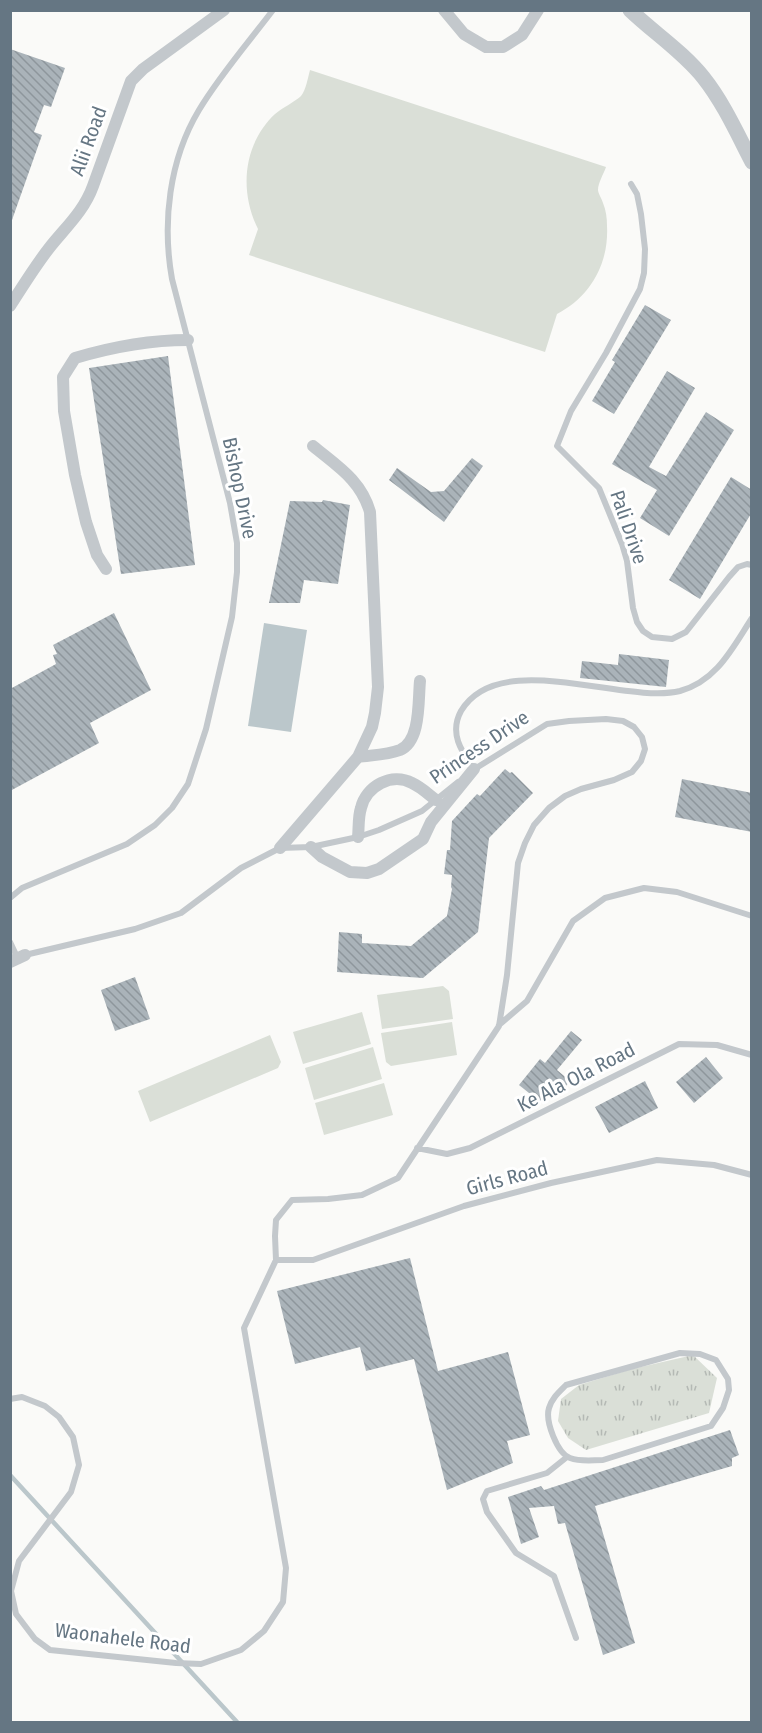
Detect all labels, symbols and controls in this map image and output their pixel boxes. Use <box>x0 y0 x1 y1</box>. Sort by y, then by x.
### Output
street label: Alii Road <box>64 103 112 179</box>
street label: Bishop Drive <box>218 435 262 541</box>
street label: Pali Drive <box>605 487 653 567</box>
street label: Princess Drive <box>425 705 533 789</box>
street label: Ke Ala Ola Road <box>513 1037 639 1117</box>
street label: Girls Road <box>464 1156 550 1200</box>
street label: Waonahele Road <box>54 1618 192 1658</box>

